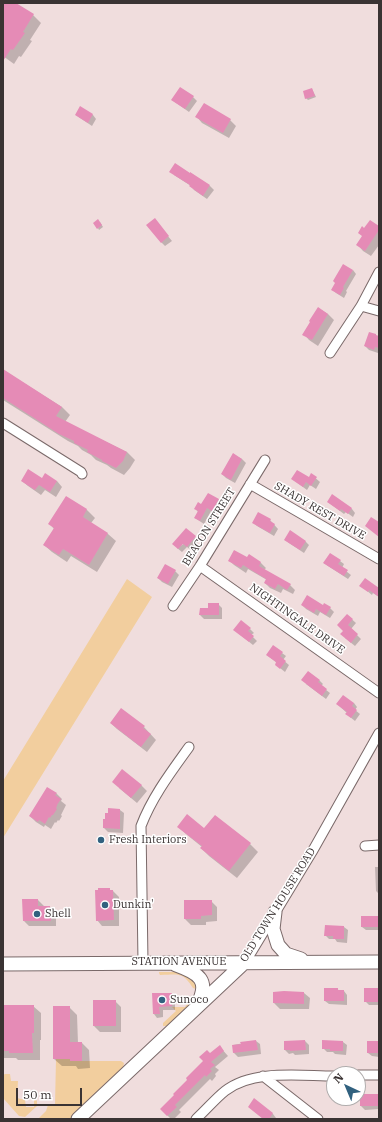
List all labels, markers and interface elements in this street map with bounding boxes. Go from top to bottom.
street label: SHADY REST DRIVE [272,479,368,543]
street label: BEACON STREET [180,485,238,569]
street label: NIGHTINGALE DRIVE [247,581,347,657]
place label: Fresh Interiors [109,833,187,847]
marker: Fresh Interiors [96,835,106,845]
street label: OLD TOWN HOUSE ROAD [237,845,319,965]
place label: Dunkin' [113,898,154,912]
marker: Dunkin' [100,900,110,910]
place label: Shell [45,907,71,921]
marker: Shell [32,909,42,919]
street label: STATION AVENUE [132,955,226,969]
place label: Sunoco [170,993,208,1007]
marker: Sunoco [157,995,167,1005]
north arrow [326,1066,366,1106]
text: N [330,1070,346,1086]
scale bar [18,1080,84,1106]
text: 50 m [23,1087,52,1102]

